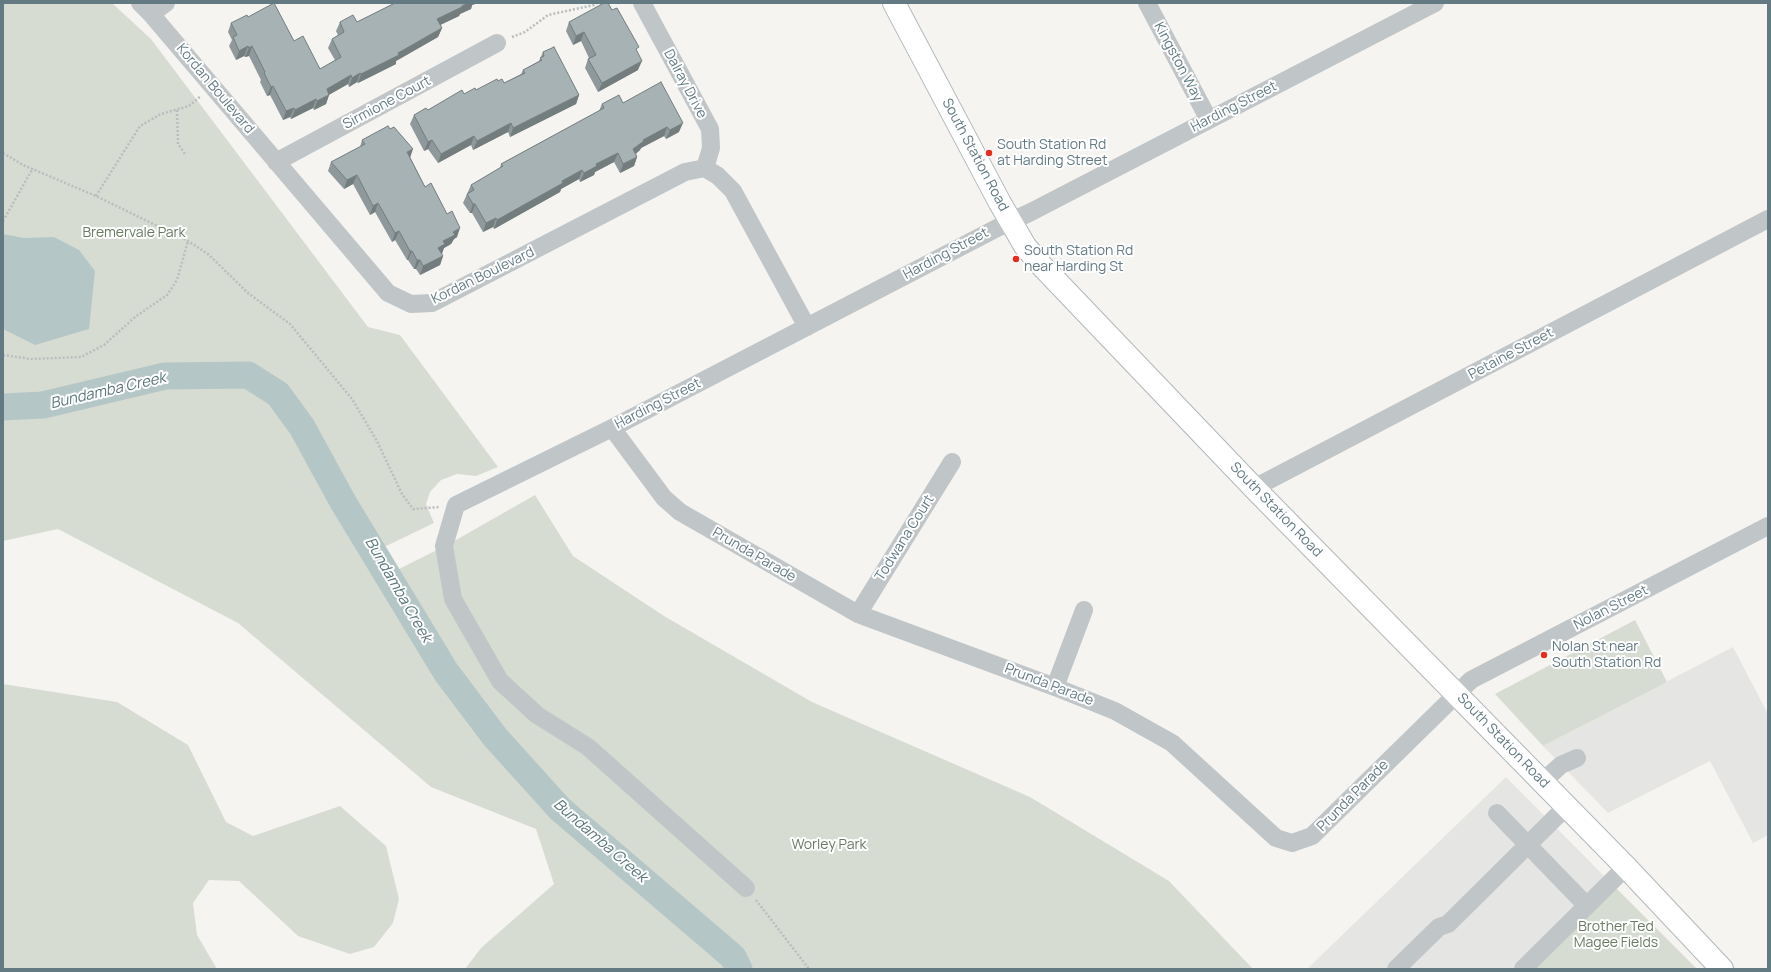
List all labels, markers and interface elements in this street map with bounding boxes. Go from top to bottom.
street label: Kingston Way [1150,19,1206,105]
street label: Kordan Boulevard [173,41,257,137]
street label: Dalray Drive [660,47,710,121]
street label: Sirmione Court [340,73,434,133]
street label: Harding Street [1188,78,1280,136]
street label: South Station Road [938,96,1012,214]
place label: South Station Rd at Harding Street [997,137,1108,170]
marker: South Station Rd at Harding Street [984,148,994,158]
street label: Harding Street [900,224,992,284]
park label: Bremervale Park [82,225,186,241]
place label: South Station Rd near Harding St [1024,243,1133,276]
street label: Kordan Boulevard [429,244,537,308]
marker: South Station Rd near Harding St [1011,254,1021,264]
street label: Petaine Street [1466,325,1556,383]
water label: Bundamba Creek [48,369,168,413]
street label: Harding Street [612,375,704,433]
street label: South Station Road [1226,459,1326,561]
street label: Todwana Court [872,492,938,584]
street label: Prunda Parade [709,524,799,586]
water label: Bundamba Creek [361,534,435,646]
street label: Nolan Street [1571,582,1651,634]
place label: Nolan St near South Station Rd [1552,639,1661,672]
marker: Nolan St near South Station Rd [1539,650,1549,660]
street label: Prunda Parade [1002,660,1096,710]
street label: South Station Road [1453,690,1553,792]
street label: Prunda Parade [1314,757,1392,835]
water label: Bundamba Creek [550,795,650,887]
park label: Worley Park [792,837,866,853]
park label: Brother Ted Magee Fields [1574,919,1658,952]

